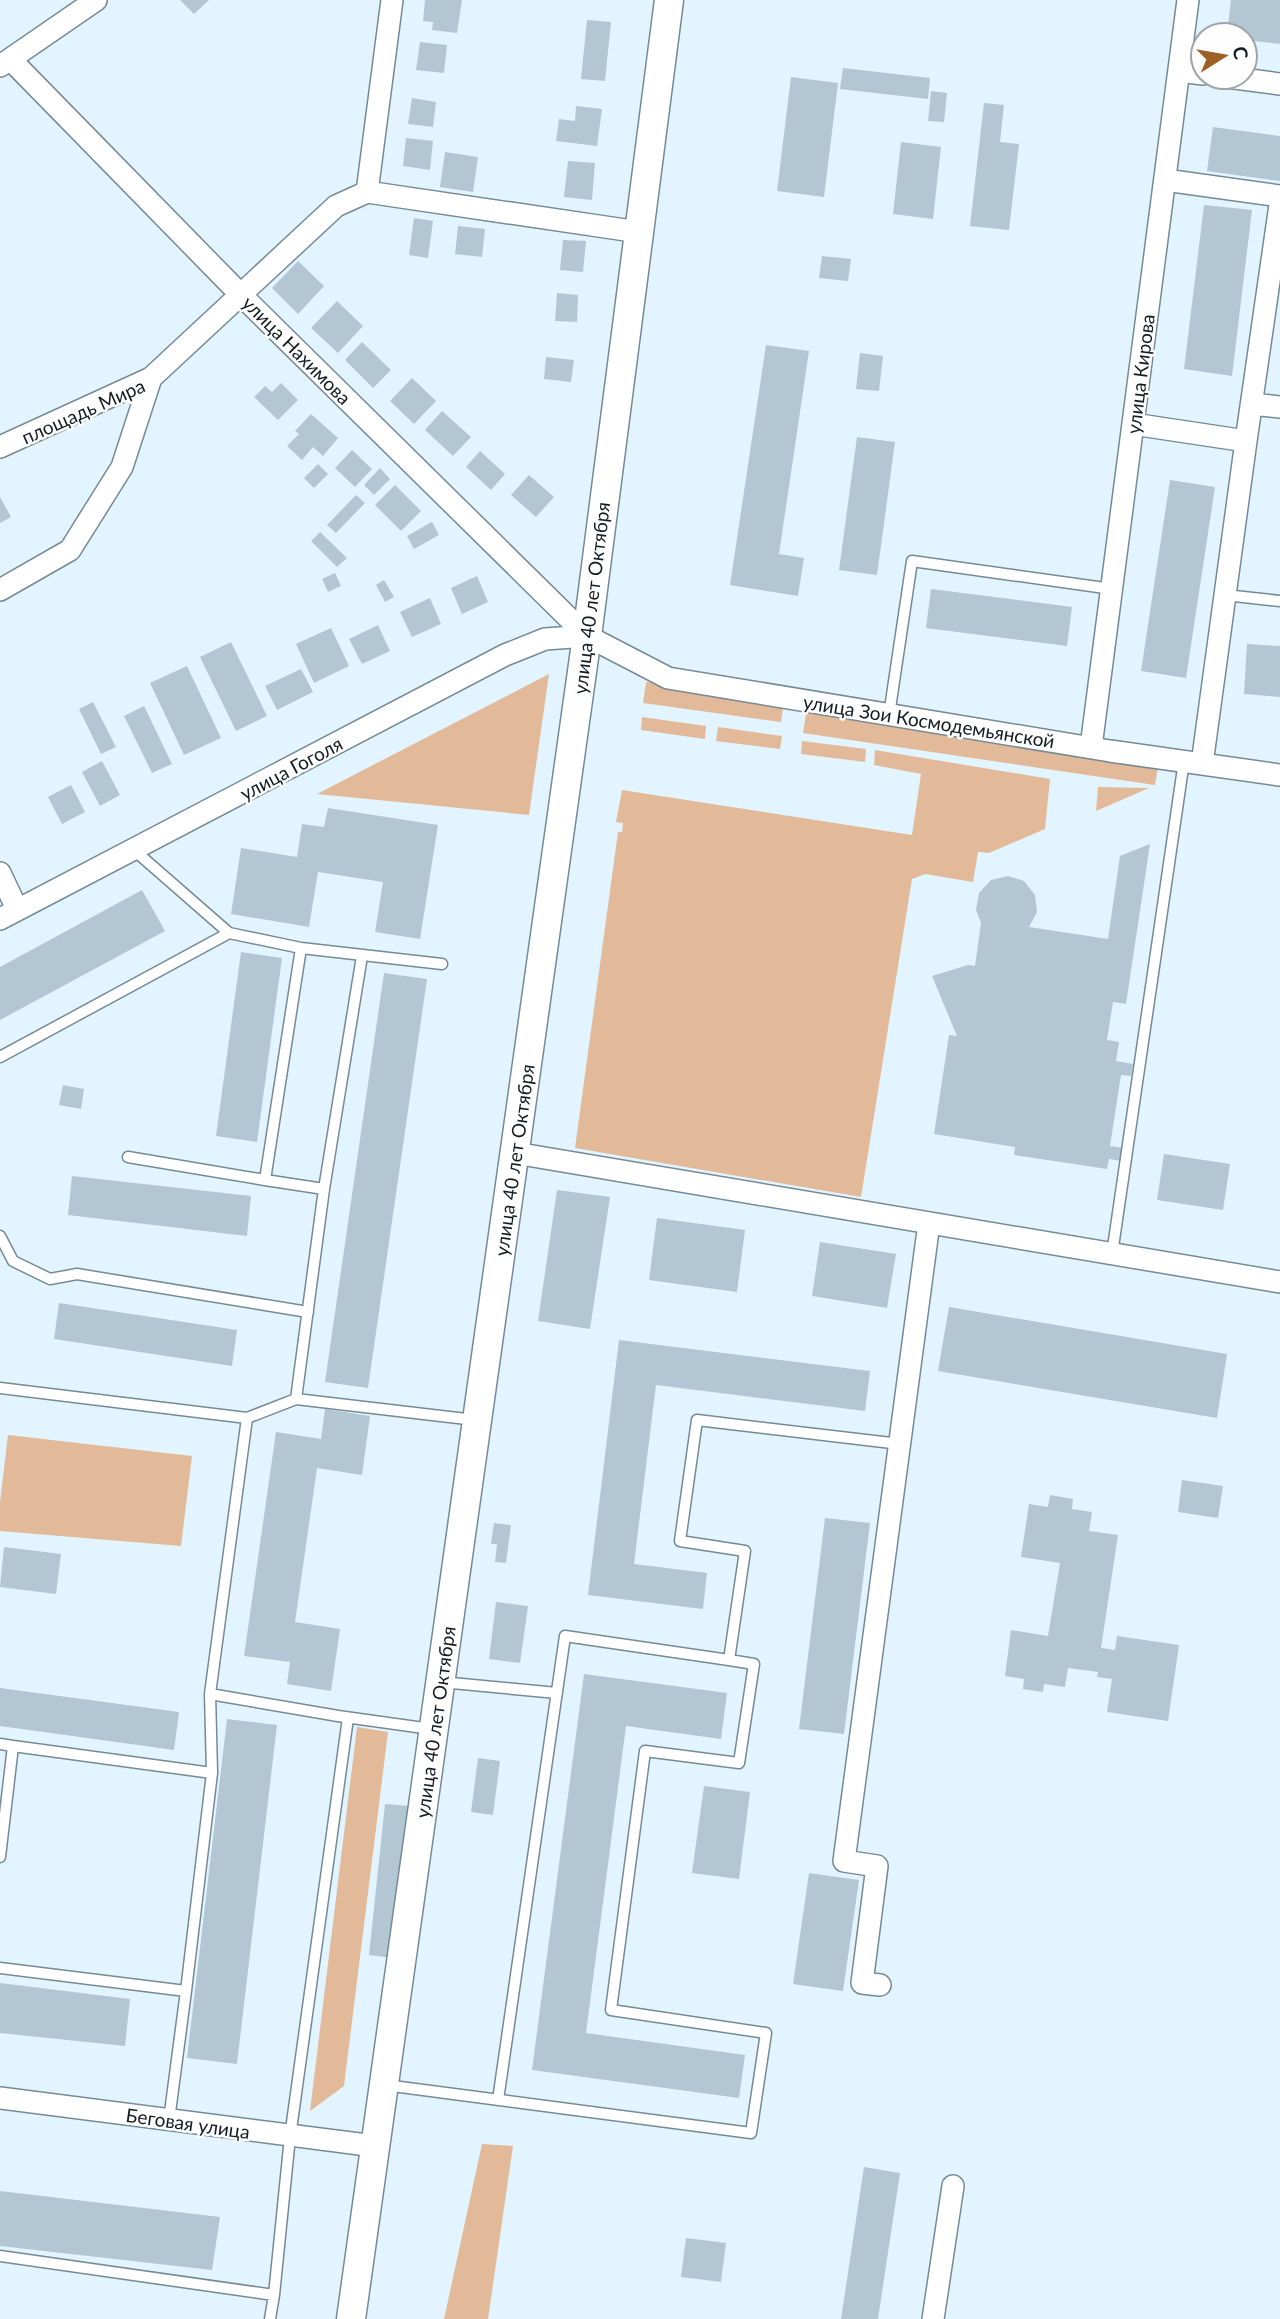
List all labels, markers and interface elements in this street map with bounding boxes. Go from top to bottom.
north arrow [1189,21,1259,91]
text: С [1229,44,1254,61]
street label: улица Нахимова [238,291,356,409]
street label: улица Кирова [1121,313,1159,435]
street label: площадь Мира [18,374,148,448]
street label: улица 40 лет Октября [568,501,614,695]
street label: улица Зои Космодемьянской [802,690,1056,752]
street label: улица Гоголя [236,731,346,805]
street label: улица 40 лет Октября [489,1063,539,1257]
street label: улица 40 лет Октября [410,1625,460,1819]
street label: Беговая улица [125,2103,251,2143]

